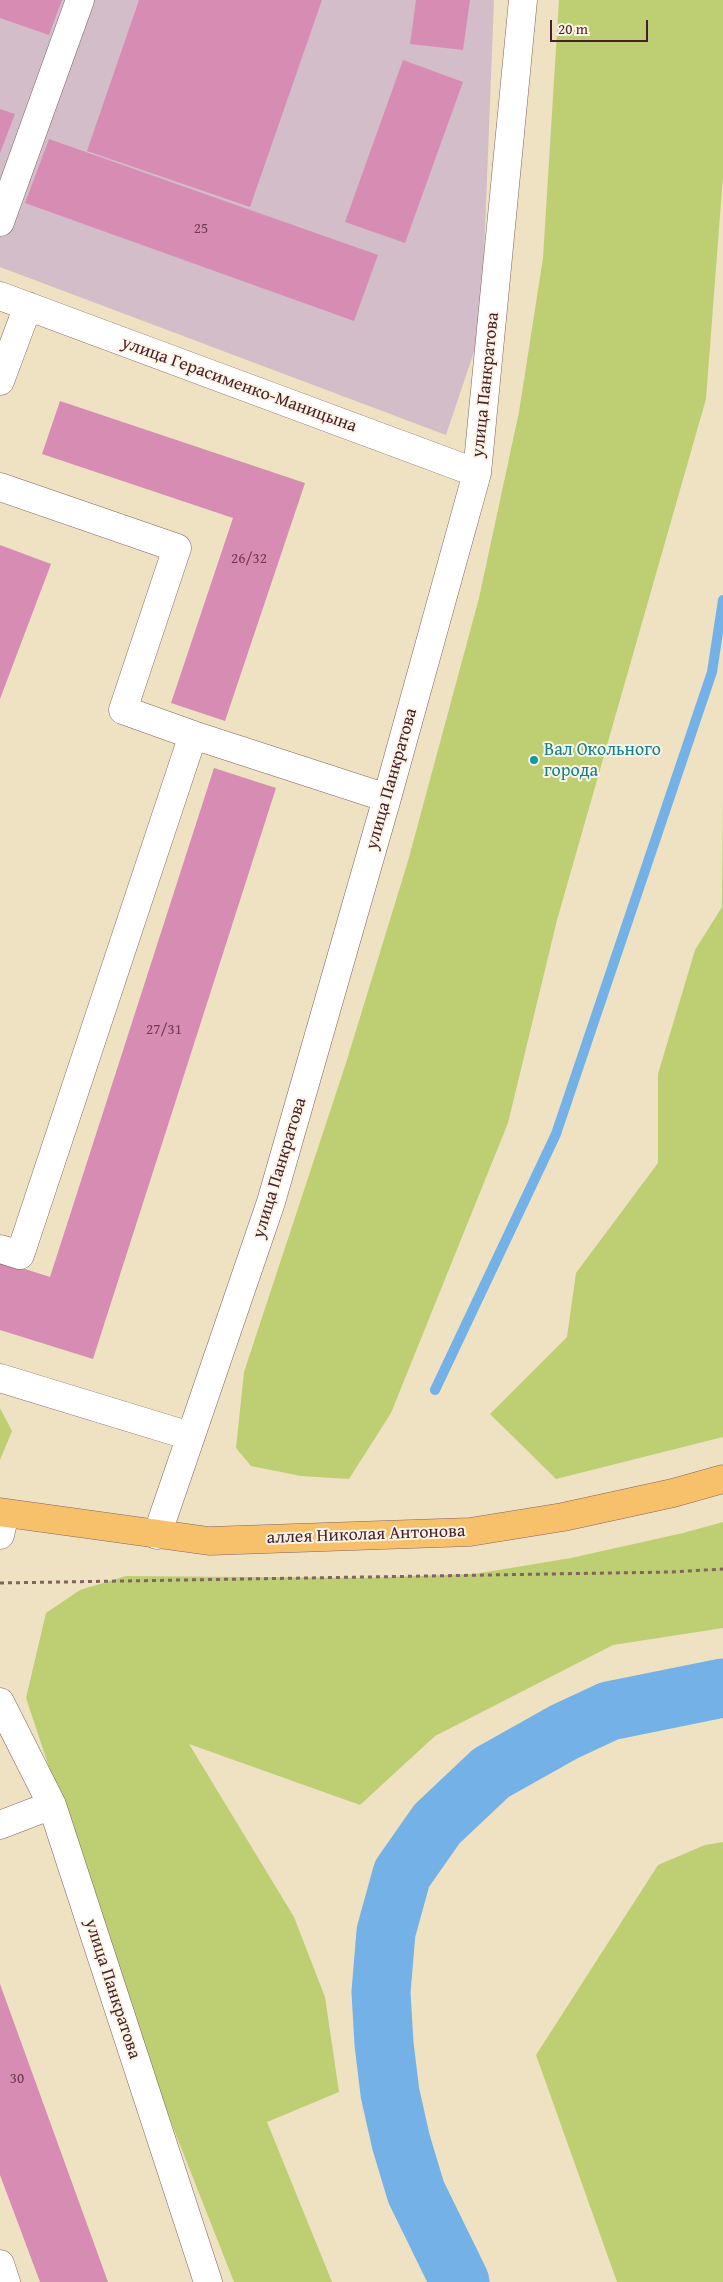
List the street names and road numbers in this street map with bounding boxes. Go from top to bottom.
street label: улица Панкратова [468,311,504,459]
street label: улица Герасименко-Маницына [118,332,360,438]
street label: улица Панкратова [361,706,423,852]
street label: улица Панкратова [248,1095,312,1241]
street label: аллея Николая Антонова [266,1521,466,1549]
street label: улица Панкратова [79,1916,145,2062]

